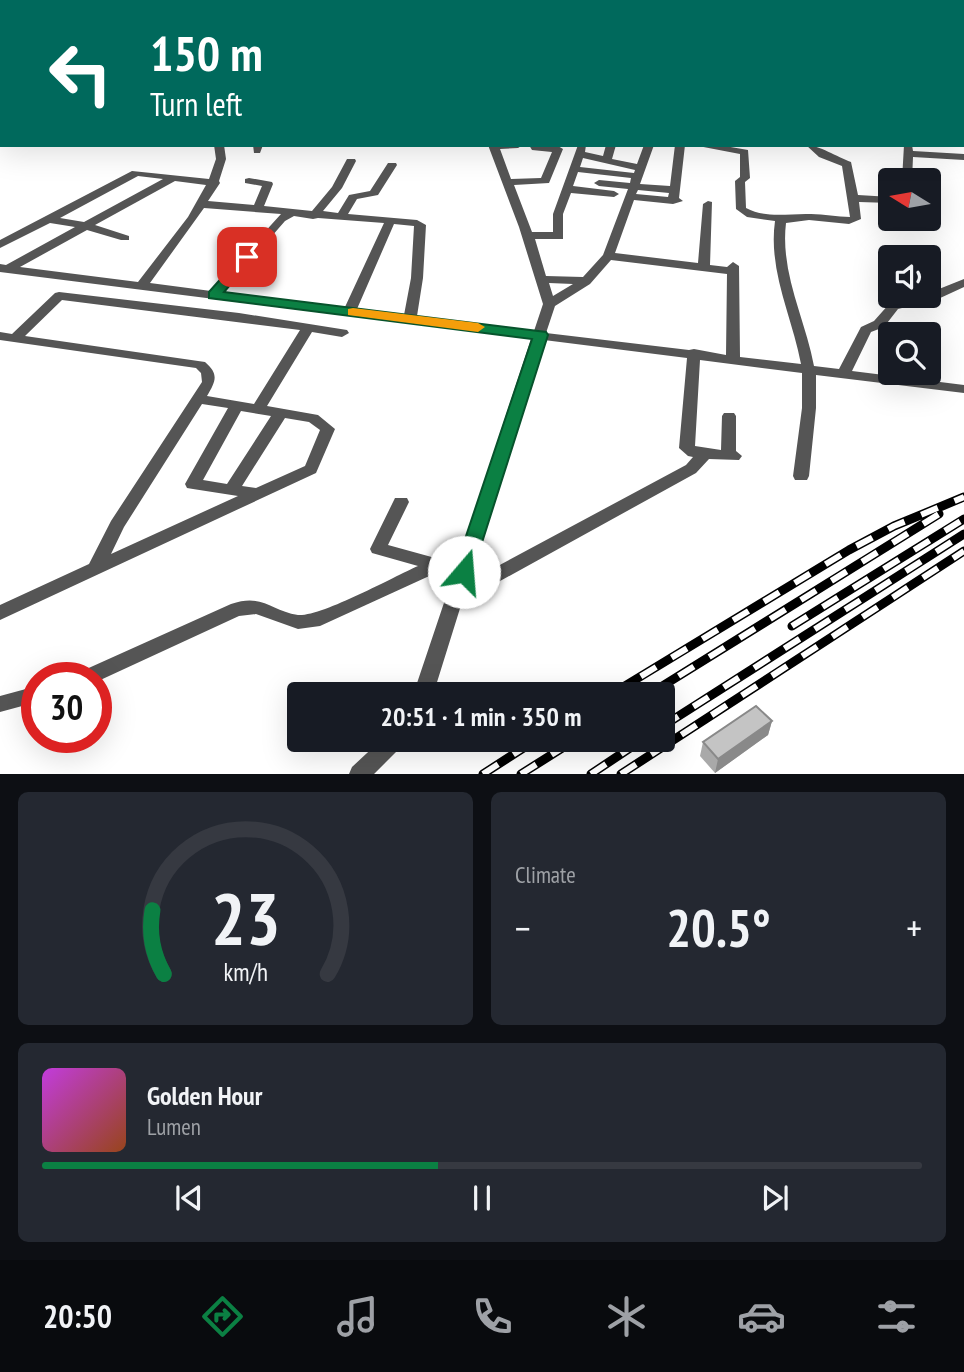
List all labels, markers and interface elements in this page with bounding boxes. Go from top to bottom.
text: 150 m [150,21,263,85]
icon: left [35,28,126,119]
text: Turn left [150,83,242,125]
north arrow [878,168,942,231]
map controls [878,168,941,385]
pin [217,227,277,287]
icon: arrive [228,238,266,276]
button: sound [878,245,941,308]
button: search [878,322,941,385]
position arrow [427,535,501,609]
speed limit sign: 30 [21,662,112,753]
text: 20:51 · 1 min · 350 m [381,700,581,733]
text: Climate [515,860,576,889]
text: 23 [211,871,280,965]
text: 20.5° [666,894,771,961]
text: − [515,903,531,952]
text: + [906,903,922,952]
text: km/h [223,956,268,988]
text: Golden Hour [147,1079,262,1112]
text: Lumen [147,1112,201,1141]
icon: previous [170,1179,208,1217]
icon: pause [463,1179,501,1217]
icon: next [756,1179,794,1217]
icon: directions [198,1292,247,1341]
icon: music [333,1292,382,1341]
icon: phone [468,1292,517,1341]
icon: climate [602,1292,651,1341]
icon: car [737,1292,786,1341]
icon: filters [872,1292,921,1341]
text: 20:50 [43,1295,112,1337]

